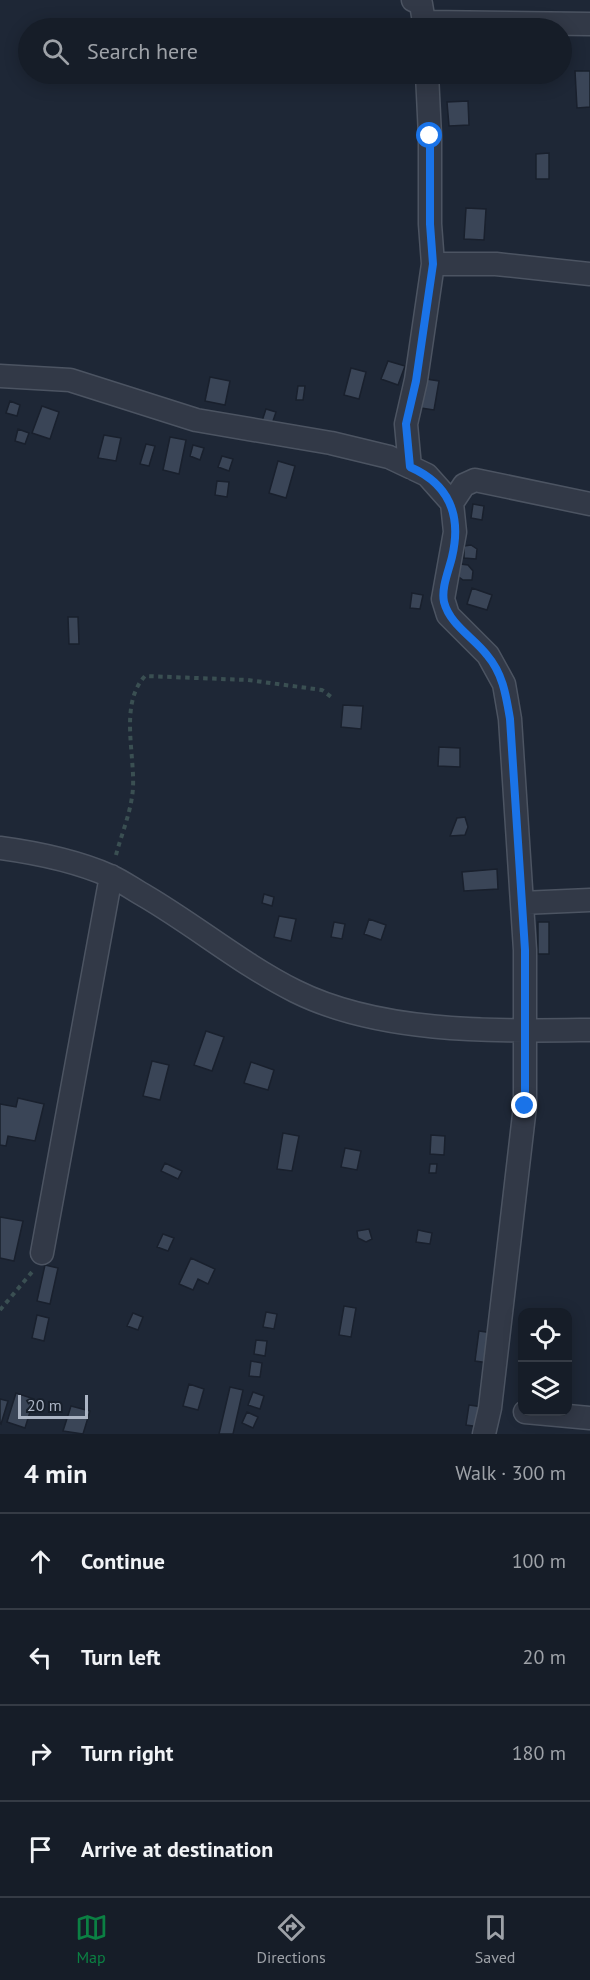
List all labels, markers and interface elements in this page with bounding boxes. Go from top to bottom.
search box [18,18,572,84]
icon: search [39,35,72,68]
text: Search here [87,37,198,65]
route start [416,122,442,148]
route end [511,1092,537,1118]
map controls [518,1308,572,1416]
button: locate [518,1308,572,1362]
button: layers [518,1362,572,1416]
scale bar [18,1392,88,1420]
text: 20 m [27,1395,62,1415]
text: 4 min [24,1457,87,1490]
text: Walk · 300 m [455,1460,566,1486]
icon: ahead [24,1545,57,1578]
text: Continue [81,1547,165,1575]
text: 100 m [512,1548,566,1574]
icon: left [24,1641,57,1674]
text: Turn left [81,1643,161,1671]
text: 20 m [523,1644,566,1670]
icon: right [24,1737,57,1770]
text: Turn right [81,1739,173,1767]
text: 180 m [512,1740,566,1766]
icon: arrive [24,1833,57,1866]
text: Arrive at destination [81,1835,273,1863]
tab: Map [75,1911,108,1967]
tab: Directions [257,1911,326,1967]
tab: Saved [475,1911,515,1967]

